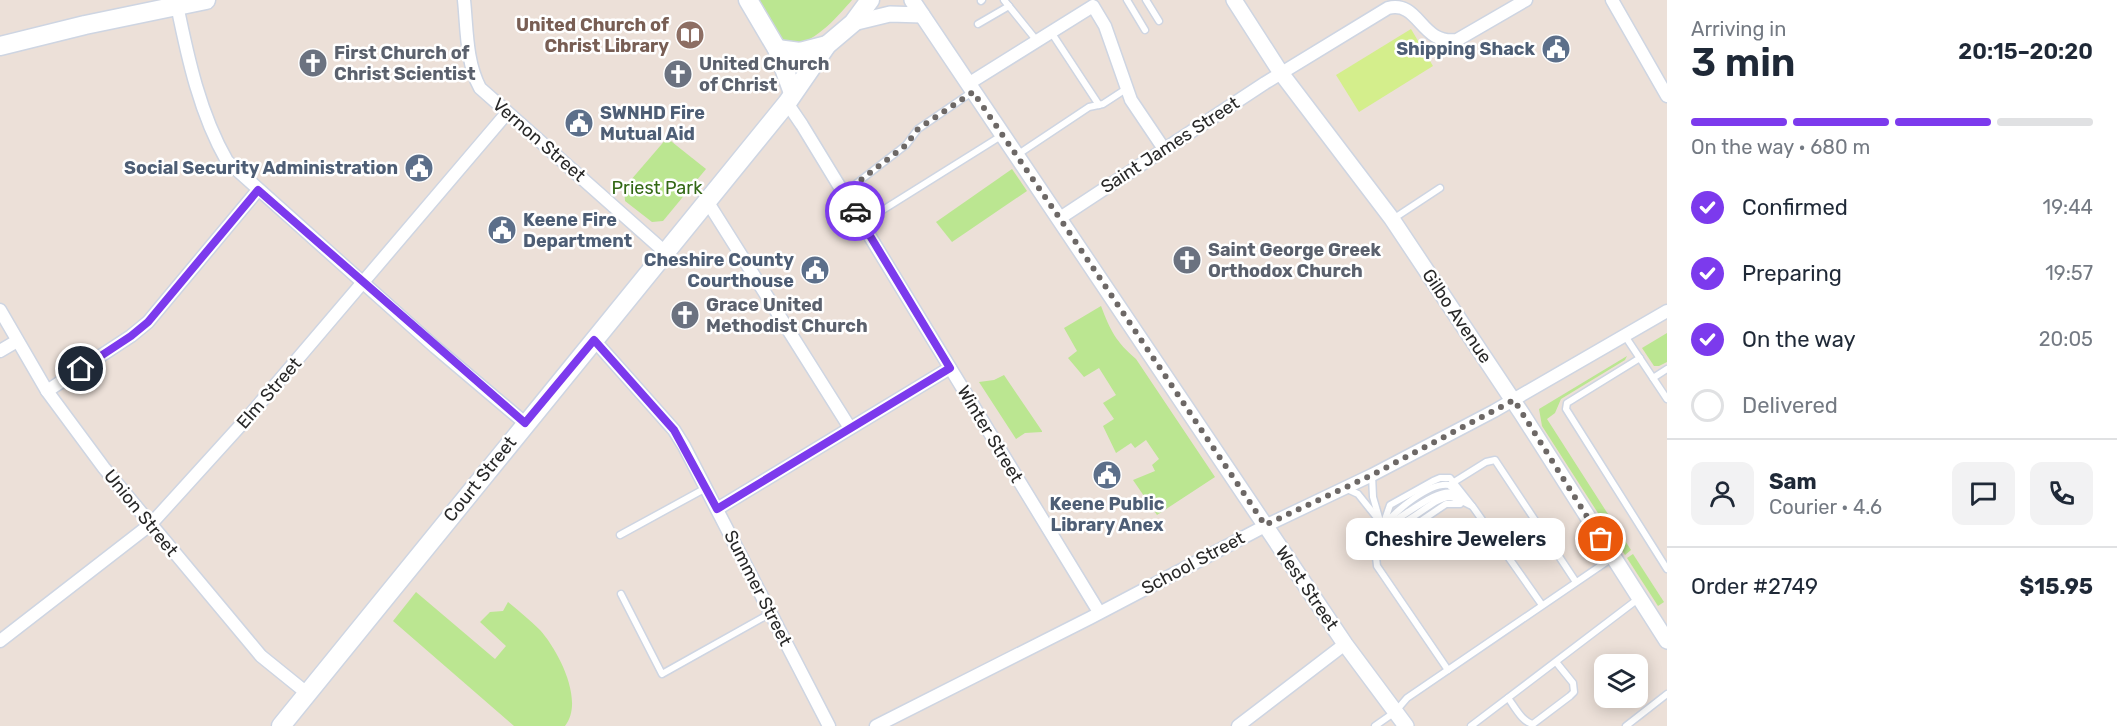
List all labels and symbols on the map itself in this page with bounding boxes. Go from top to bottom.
place label: United Church of Christ Library [516,14,669,57]
library icon: United Church of Christ Library [674,19,706,51]
public building icon: Shipping Shack [1540,33,1572,65]
place label: Shipping Shack [1396,38,1535,60]
place label: First Church of Christ Scientist [334,42,476,85]
church icon: First Church of Christ Scientist [297,47,329,79]
place label: United Church of Christ [699,53,829,96]
church icon: United Church of Christ [662,58,694,90]
street label: Saint James Street [1097,92,1243,198]
street label: Vernon Street [488,94,590,186]
place label: SWNHD Fire Mutual Aid [600,102,705,145]
public building icon: SWNHD Fire Mutual Aid [563,107,595,139]
public building icon: Social Security Administration [403,152,435,184]
place label: Social Security Administration [124,157,398,179]
park label: Priest Park [612,177,703,199]
courier [825,181,885,241]
place label: Keene Fire Department [523,209,632,252]
public building icon: Keene Fire Department [486,214,518,246]
place label: Saint George Greek Orthodox Church [1208,239,1382,282]
church icon: Saint George Greek Orthodox Church [1171,244,1203,276]
place label: Cheshire County Courthouse [644,249,794,292]
public building icon: Cheshire County Courthouse [799,254,831,286]
street label: Gilbo Avenue [1417,265,1497,367]
place label: Grace United Methodist Church [706,294,868,337]
church icon: Grace United Methodist Church [669,299,701,331]
pin [55,343,106,394]
street label: Elm Street [232,353,306,433]
street label: Winter Street [952,381,1028,487]
street label: Court Street [439,432,521,526]
public building icon: Keene Public Library Anex [1091,459,1123,491]
street label: Union Street [99,465,183,561]
place label: Keene Public Library Anex [1050,493,1165,536]
pin [1575,513,1626,564]
callout: Cheshire Jewelers [1346,518,1565,560]
street label: Summer Street [719,526,797,650]
street label: School Street [1138,527,1248,599]
street label: West Street [1271,542,1343,634]

